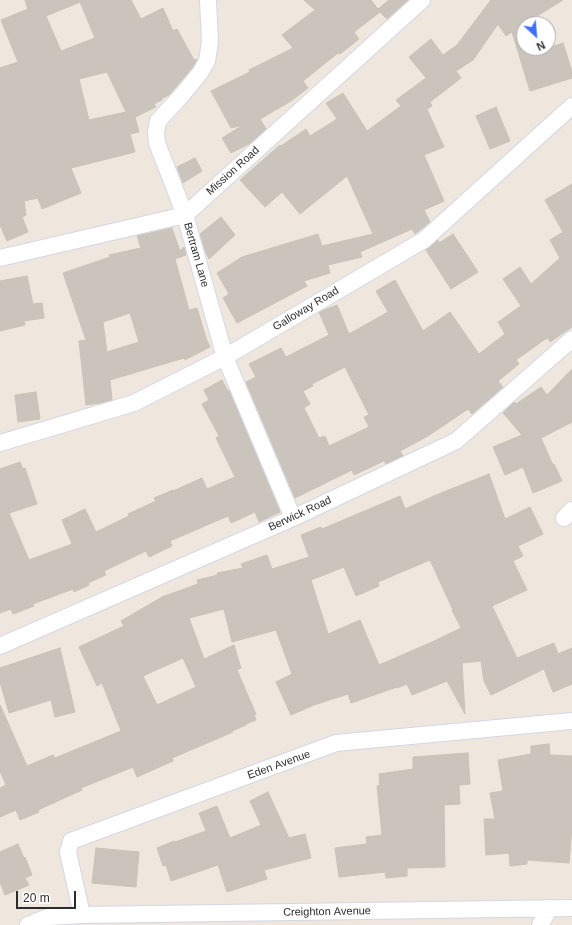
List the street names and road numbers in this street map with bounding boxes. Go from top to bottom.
street label: Mission Road [204,144,262,198]
street label: Bertram Lane [180,221,212,289]
street label: Galloway Road [271,284,341,334]
street label: Berwick Road [266,494,334,534]
street label: Eden Avenue [246,748,312,782]
street label: Creighton Avenue [283,905,371,919]

